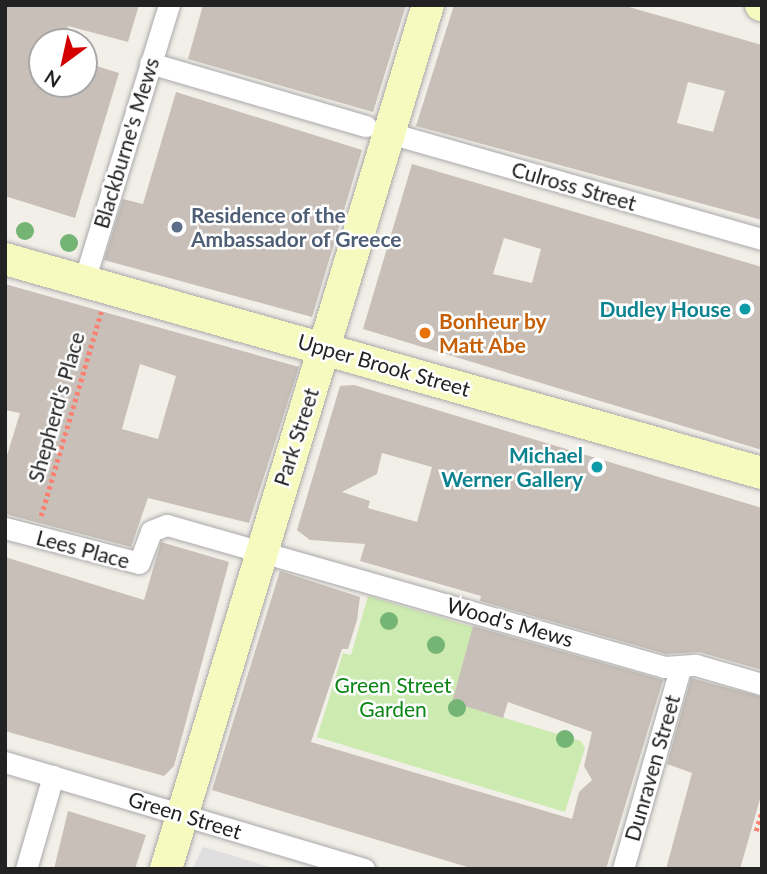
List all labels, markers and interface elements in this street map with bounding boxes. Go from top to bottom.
north arrow [28,28,98,98]
street label: Blackburne's Mews [88,55,164,231]
text: N [40,66,65,93]
street label: Culross Street [509,156,639,216]
place label: Residence of the Ambassador of Greece [191,202,402,252]
marker: Residence of the Ambassador of Greece [169,219,185,235]
place label: Dudley House [599,296,731,322]
marker: Dudley House [737,301,753,317]
place label: Bonheur by Matt Abe [439,308,547,358]
marker: Bonheur by Matt Abe [417,325,433,341]
street label: Upper Brook Street [295,328,473,402]
street label: Shepherd's Place [23,329,89,485]
street label: Park Street [268,385,324,489]
place label: Michael Werner Gallery [441,442,583,492]
marker: Michael Werner Gallery [589,459,605,475]
street label: Lees Place [34,524,132,574]
street label: Wood's Mews [444,592,576,652]
park label: Green Street Garden [335,672,451,722]
street label: Dunraven Street [619,692,685,844]
street label: Green Street [125,786,245,844]

